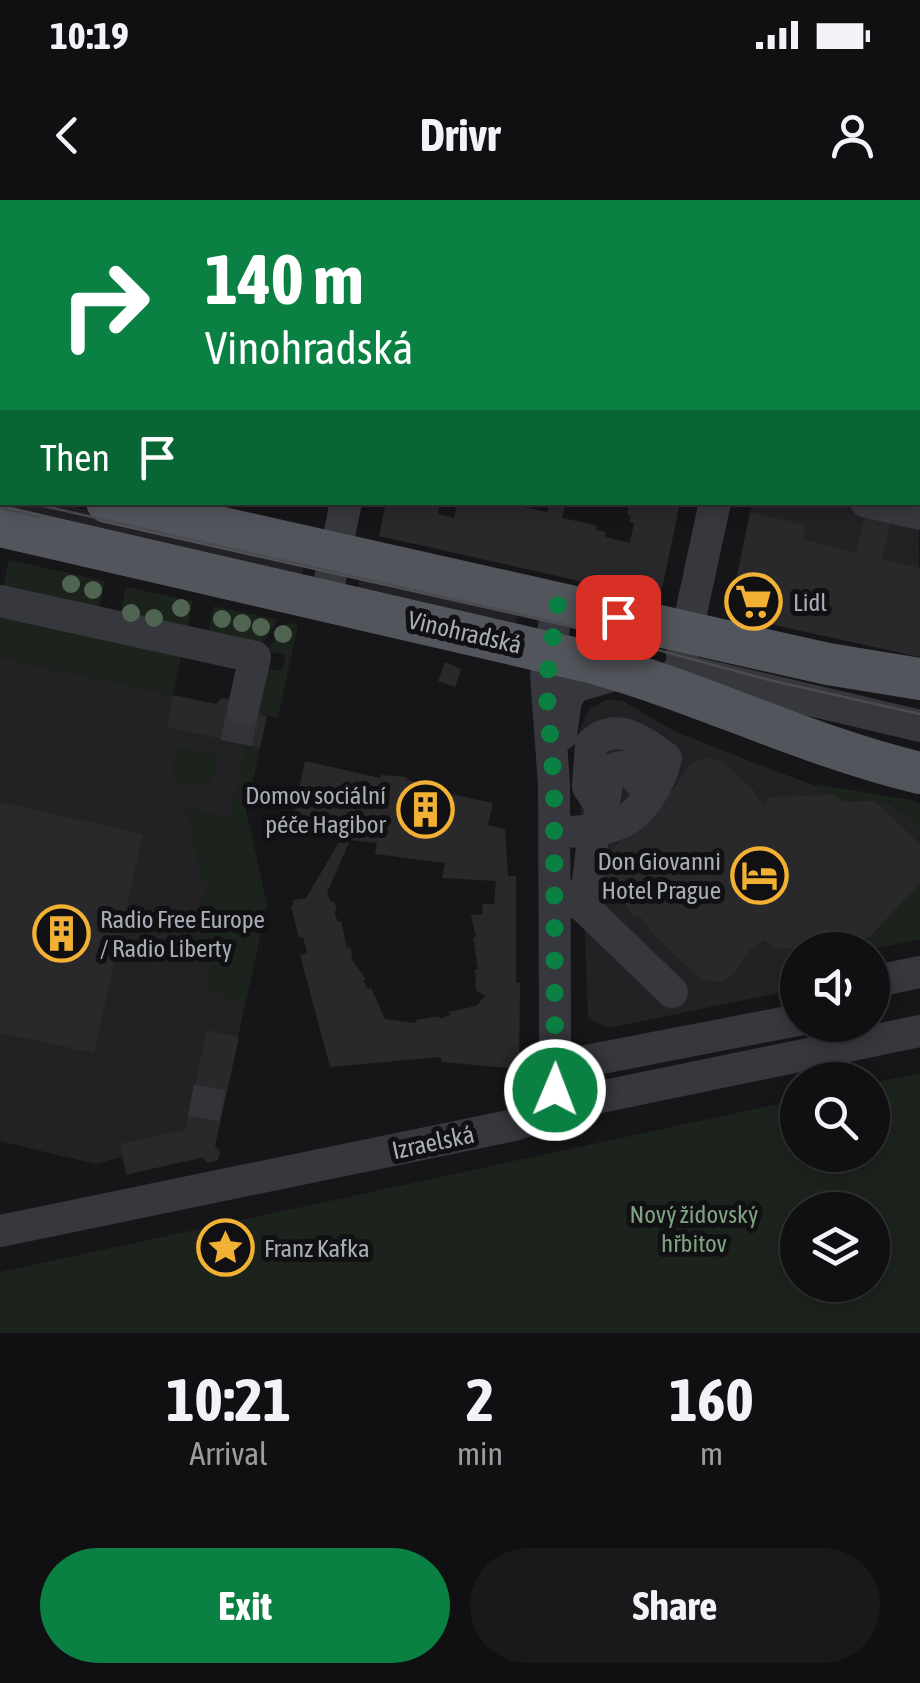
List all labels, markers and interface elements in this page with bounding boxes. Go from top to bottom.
text: 10:19 [50,14,129,57]
icon: back [40,108,95,163]
icon: person [825,108,880,163]
text: Drivr [420,109,500,161]
text: 140 m [205,239,364,319]
icon: right [40,240,170,370]
text: Vinohradská [205,322,413,374]
icon: arrive [130,430,185,485]
text: Then [40,436,110,479]
supermarket icon: Lidl [724,572,784,632]
pin [576,575,661,660]
place label: Lidl [793,588,827,616]
icon: arrive [591,590,646,645]
street label: Vinohradská [405,605,525,659]
building icon: Domov sociální péče Hagibor [395,779,455,839]
place label: Domov sociální péče Hagibor [245,781,387,838]
hotel icon: Don Giovanni Hotel Prague [730,845,790,905]
place label: Don Giovanni Hotel Prague [598,847,721,904]
building icon: Radio Free Europe / Radio Liberty [31,903,91,963]
place label: Radio Free Europe / Radio Liberty [100,905,265,962]
map controls [780,932,890,1302]
button: sound [780,932,890,1042]
position arrow [503,1038,607,1142]
button: search [780,1062,890,1172]
street label: Izraelská [389,1120,477,1164]
button: layers [780,1192,890,1302]
park label: Nový židovský hřbitov [630,1200,758,1257]
place icon: Franz Kafka [195,1218,255,1278]
place label: Franz Kafka [264,1234,370,1262]
text: 10:21 [166,1365,291,1434]
text: 2 [466,1365,494,1434]
text: 160 [669,1365,754,1434]
text: Arrival [189,1435,268,1472]
text: min [457,1435,503,1472]
text: m [700,1435,723,1472]
button: Exit [40,1548,450,1663]
button: Share [470,1548,880,1663]

